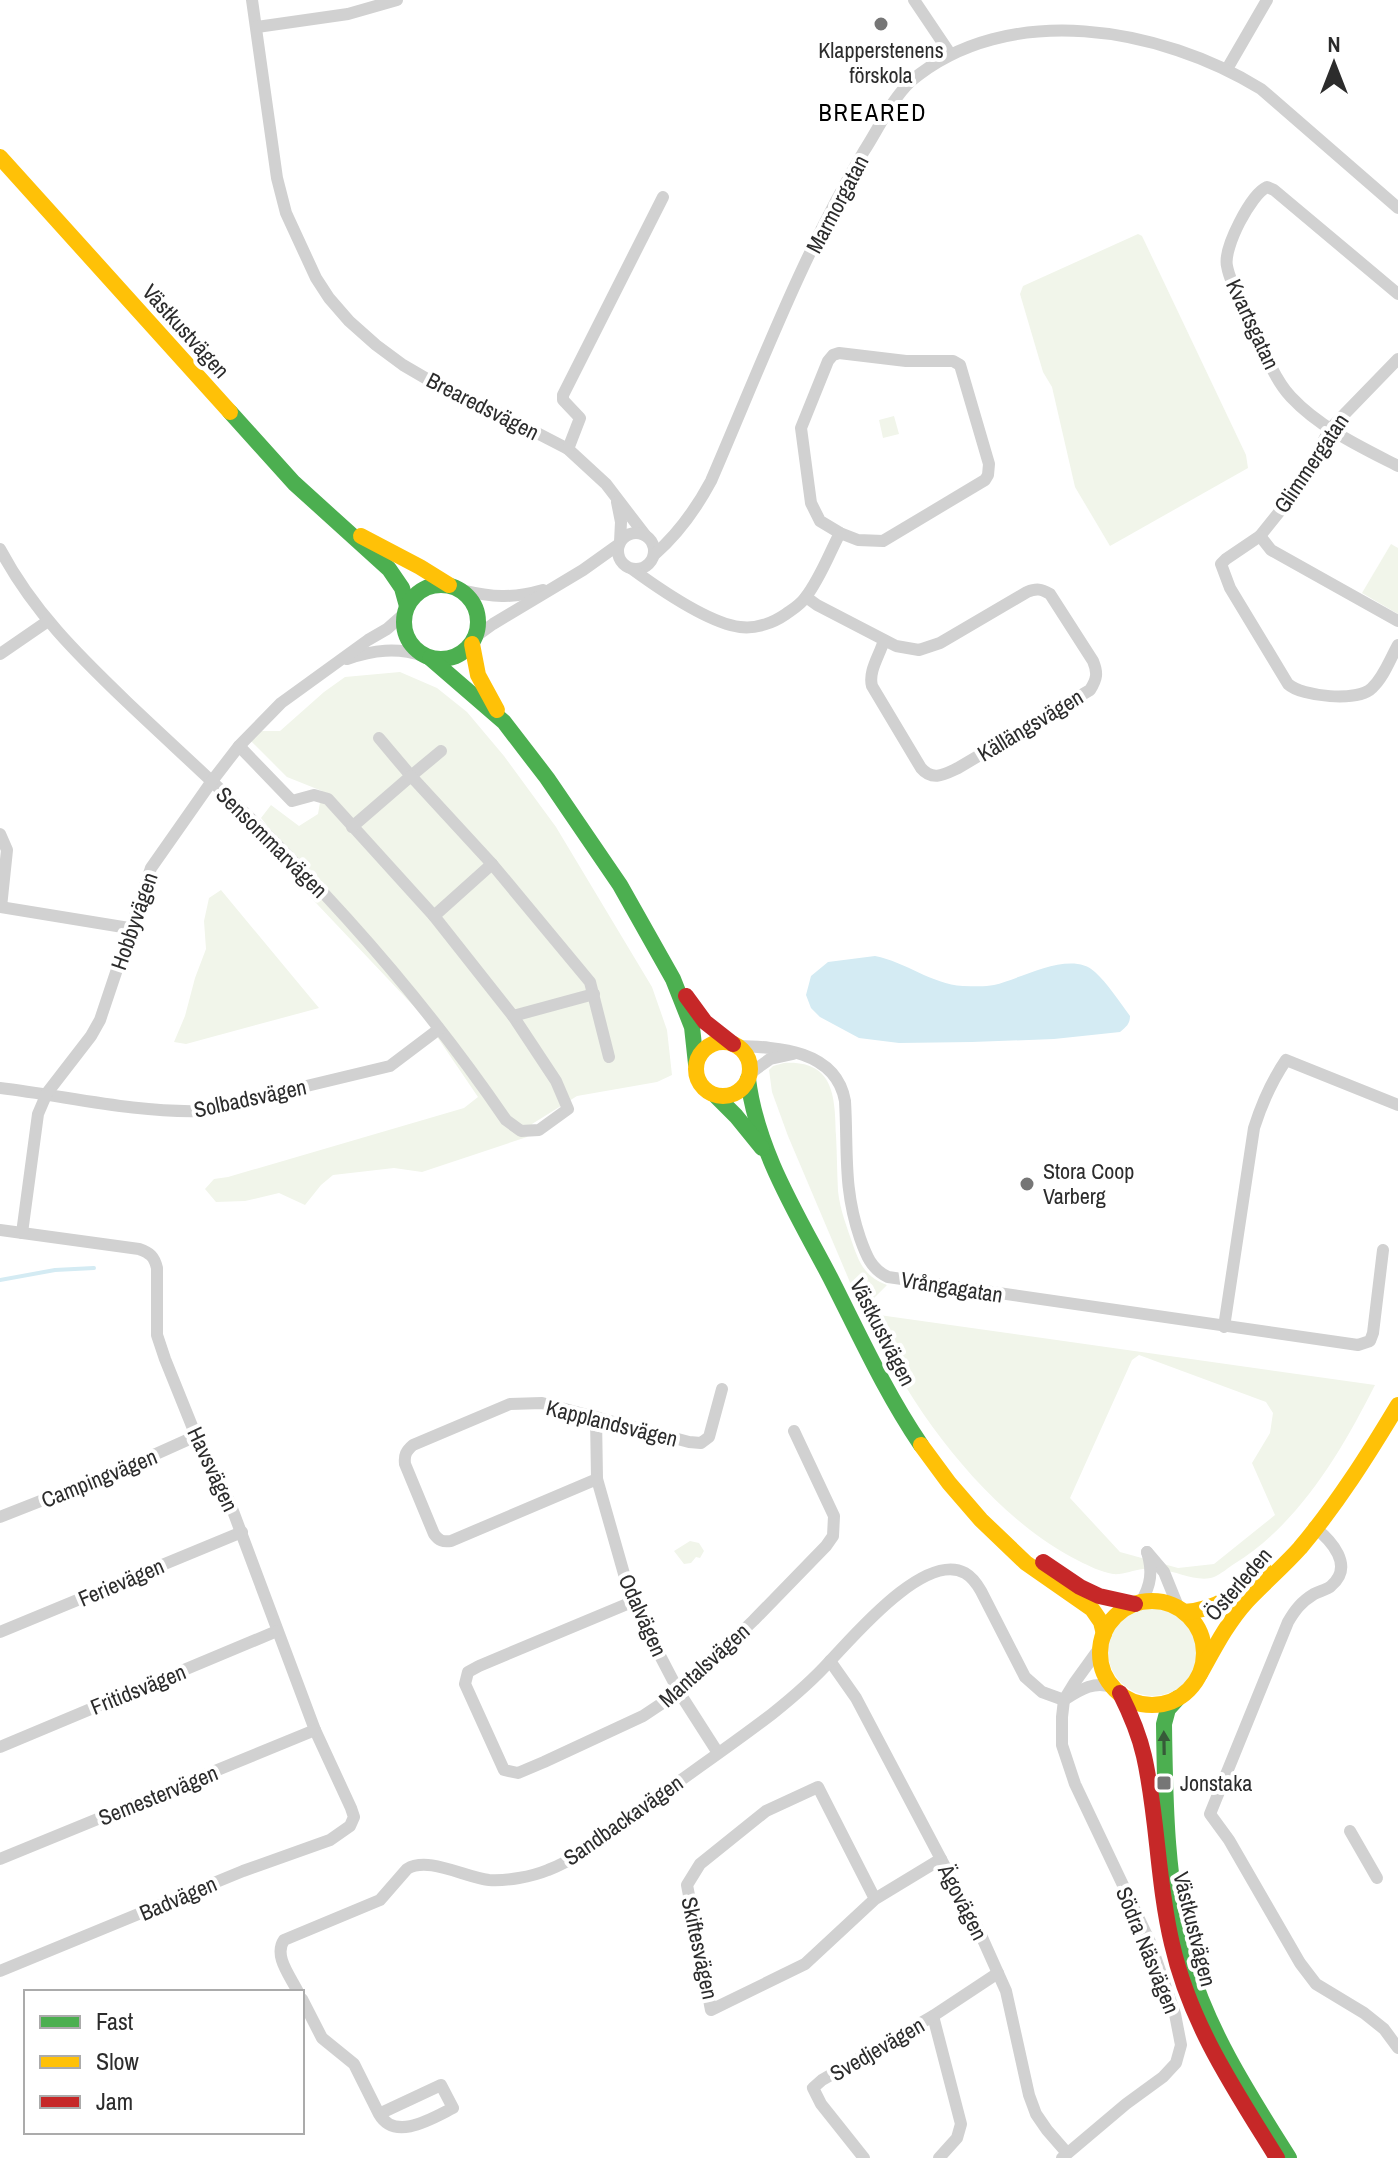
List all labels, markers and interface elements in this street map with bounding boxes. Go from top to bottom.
marker: Klapperstenens förskola [872,15,890,33]
north arrow [1294,24,1374,104]
text: N [1327,29,1341,59]
place label: Klapperstenens förskola [818,35,944,90]
district label: BREARED [818,96,928,128]
street label: Marmorgatan [799,150,875,258]
street label: Kvartsgatan [1219,274,1287,374]
street label: Västkustvägen [136,277,236,385]
street label: Brearedsvägen [422,365,544,447]
street label: Glimmergatan [1267,407,1355,519]
street label: Källängsvägen [972,682,1088,768]
street label: Sensommarvägen [210,780,334,904]
street label: Hobbyvägen [103,868,165,974]
street label: Solbadsvägen [191,1071,309,1125]
place label: Stora Coop Varberg [1043,1156,1134,1211]
marker: Stora Coop Varberg [1018,1175,1036,1193]
street label: Vrångagatan [899,1264,1005,1310]
street label: Västkustvägen [843,1273,923,1391]
street label: Kapplandsvägen [543,1392,681,1454]
street label: Havsvägen [180,1422,246,1516]
street label: Campingvägen [37,1441,161,1515]
street label: Österleden [1198,1541,1278,1627]
street label: Ferievägen [74,1551,168,1613]
street label: Odalvägen [612,1569,674,1661]
street label: Mantalsvägen [652,1616,756,1714]
street label: Fritidsvägen [86,1656,190,1722]
one-way arrow [1158,1730,1170,1755]
street label: Semestervägen [94,1757,222,1833]
street label: Sandbackavägen [557,1768,689,1872]
place label: Jonstaka [1180,1768,1252,1798]
marker: Jonstaka [1155,1774,1173,1792]
street label: Ägovägen [931,1858,995,1945]
street label: Badvägen [135,1868,221,1928]
street label: Västkustvägen [1166,1869,1224,1989]
street label: Södra Näsvägen [1109,1882,1187,2018]
street label: Skiftesvägen [674,1894,726,2002]
legend [24,1990,304,2134]
text: Fast [96,2005,134,2037]
street label: Svedjevägen [824,2010,930,2088]
text: Slow [96,2045,139,2077]
text: Jam [96,2085,133,2117]

